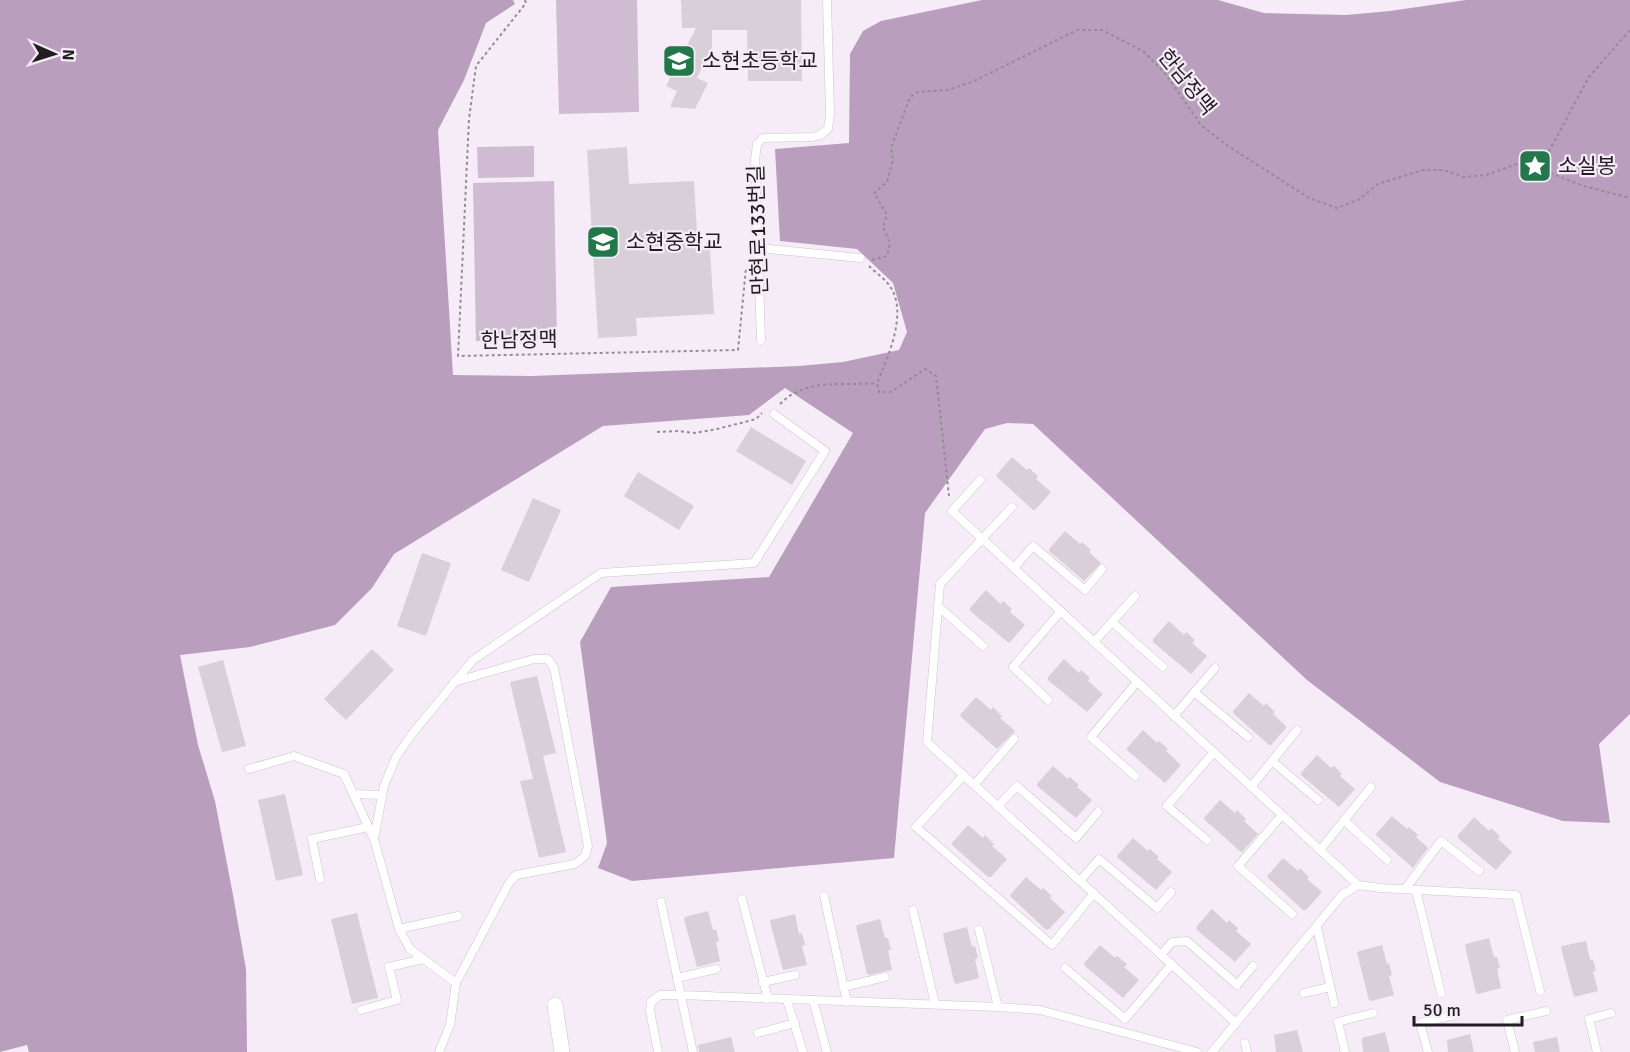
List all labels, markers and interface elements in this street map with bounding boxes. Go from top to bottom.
north arrow [24,24,84,84]
school or university icon: 소현초등학교 [661,43,697,79]
street label: 한남정맥 [1153,44,1221,120]
place label: 소현초등학교 [702,48,818,74]
text: N [58,49,78,61]
place icon: 소실봉 [1517,148,1553,184]
place label: 소실봉 [1558,153,1616,179]
street label: 만현로133번길 [743,164,773,296]
school or university icon: 소현중학교 [585,224,621,260]
place label: 소현중학교 [626,229,723,255]
street label: 한남정맥 [480,326,558,354]
scale bar [1414,989,1522,1027]
text: 50 m [1423,999,1461,1021]

